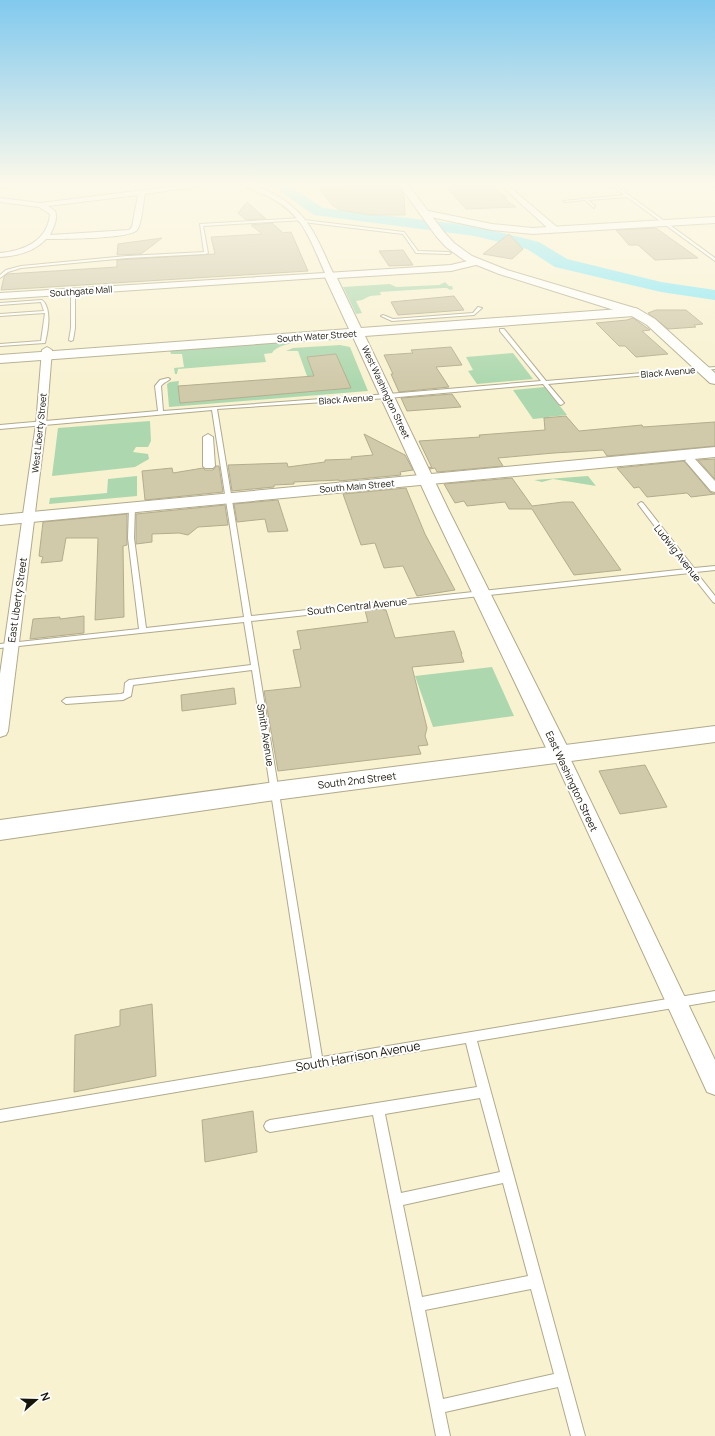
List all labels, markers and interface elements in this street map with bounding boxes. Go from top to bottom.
street label: Southgate Mall [49,282,113,300]
street label: South Water Street [277,327,358,345]
street label: West Washington Street [359,343,413,441]
street label: Black Avenue [640,363,696,381]
street label: Black Avenue [318,391,374,407]
street label: West Liberty Street [28,392,50,474]
street label: South Main Street [319,476,395,496]
street label: Ludwig Avenue [651,521,705,585]
street label: East Liberty Street [4,557,30,643]
street label: South Central Avenue [306,594,408,618]
street label: Smith Avenue [254,703,278,767]
street label: East Washington Street [543,728,601,834]
street label: South 2nd Street [317,768,397,792]
street label: South Harrison Avenue [294,1037,422,1075]
north arrow [16,1380,56,1420]
text: N [37,1390,54,1403]

